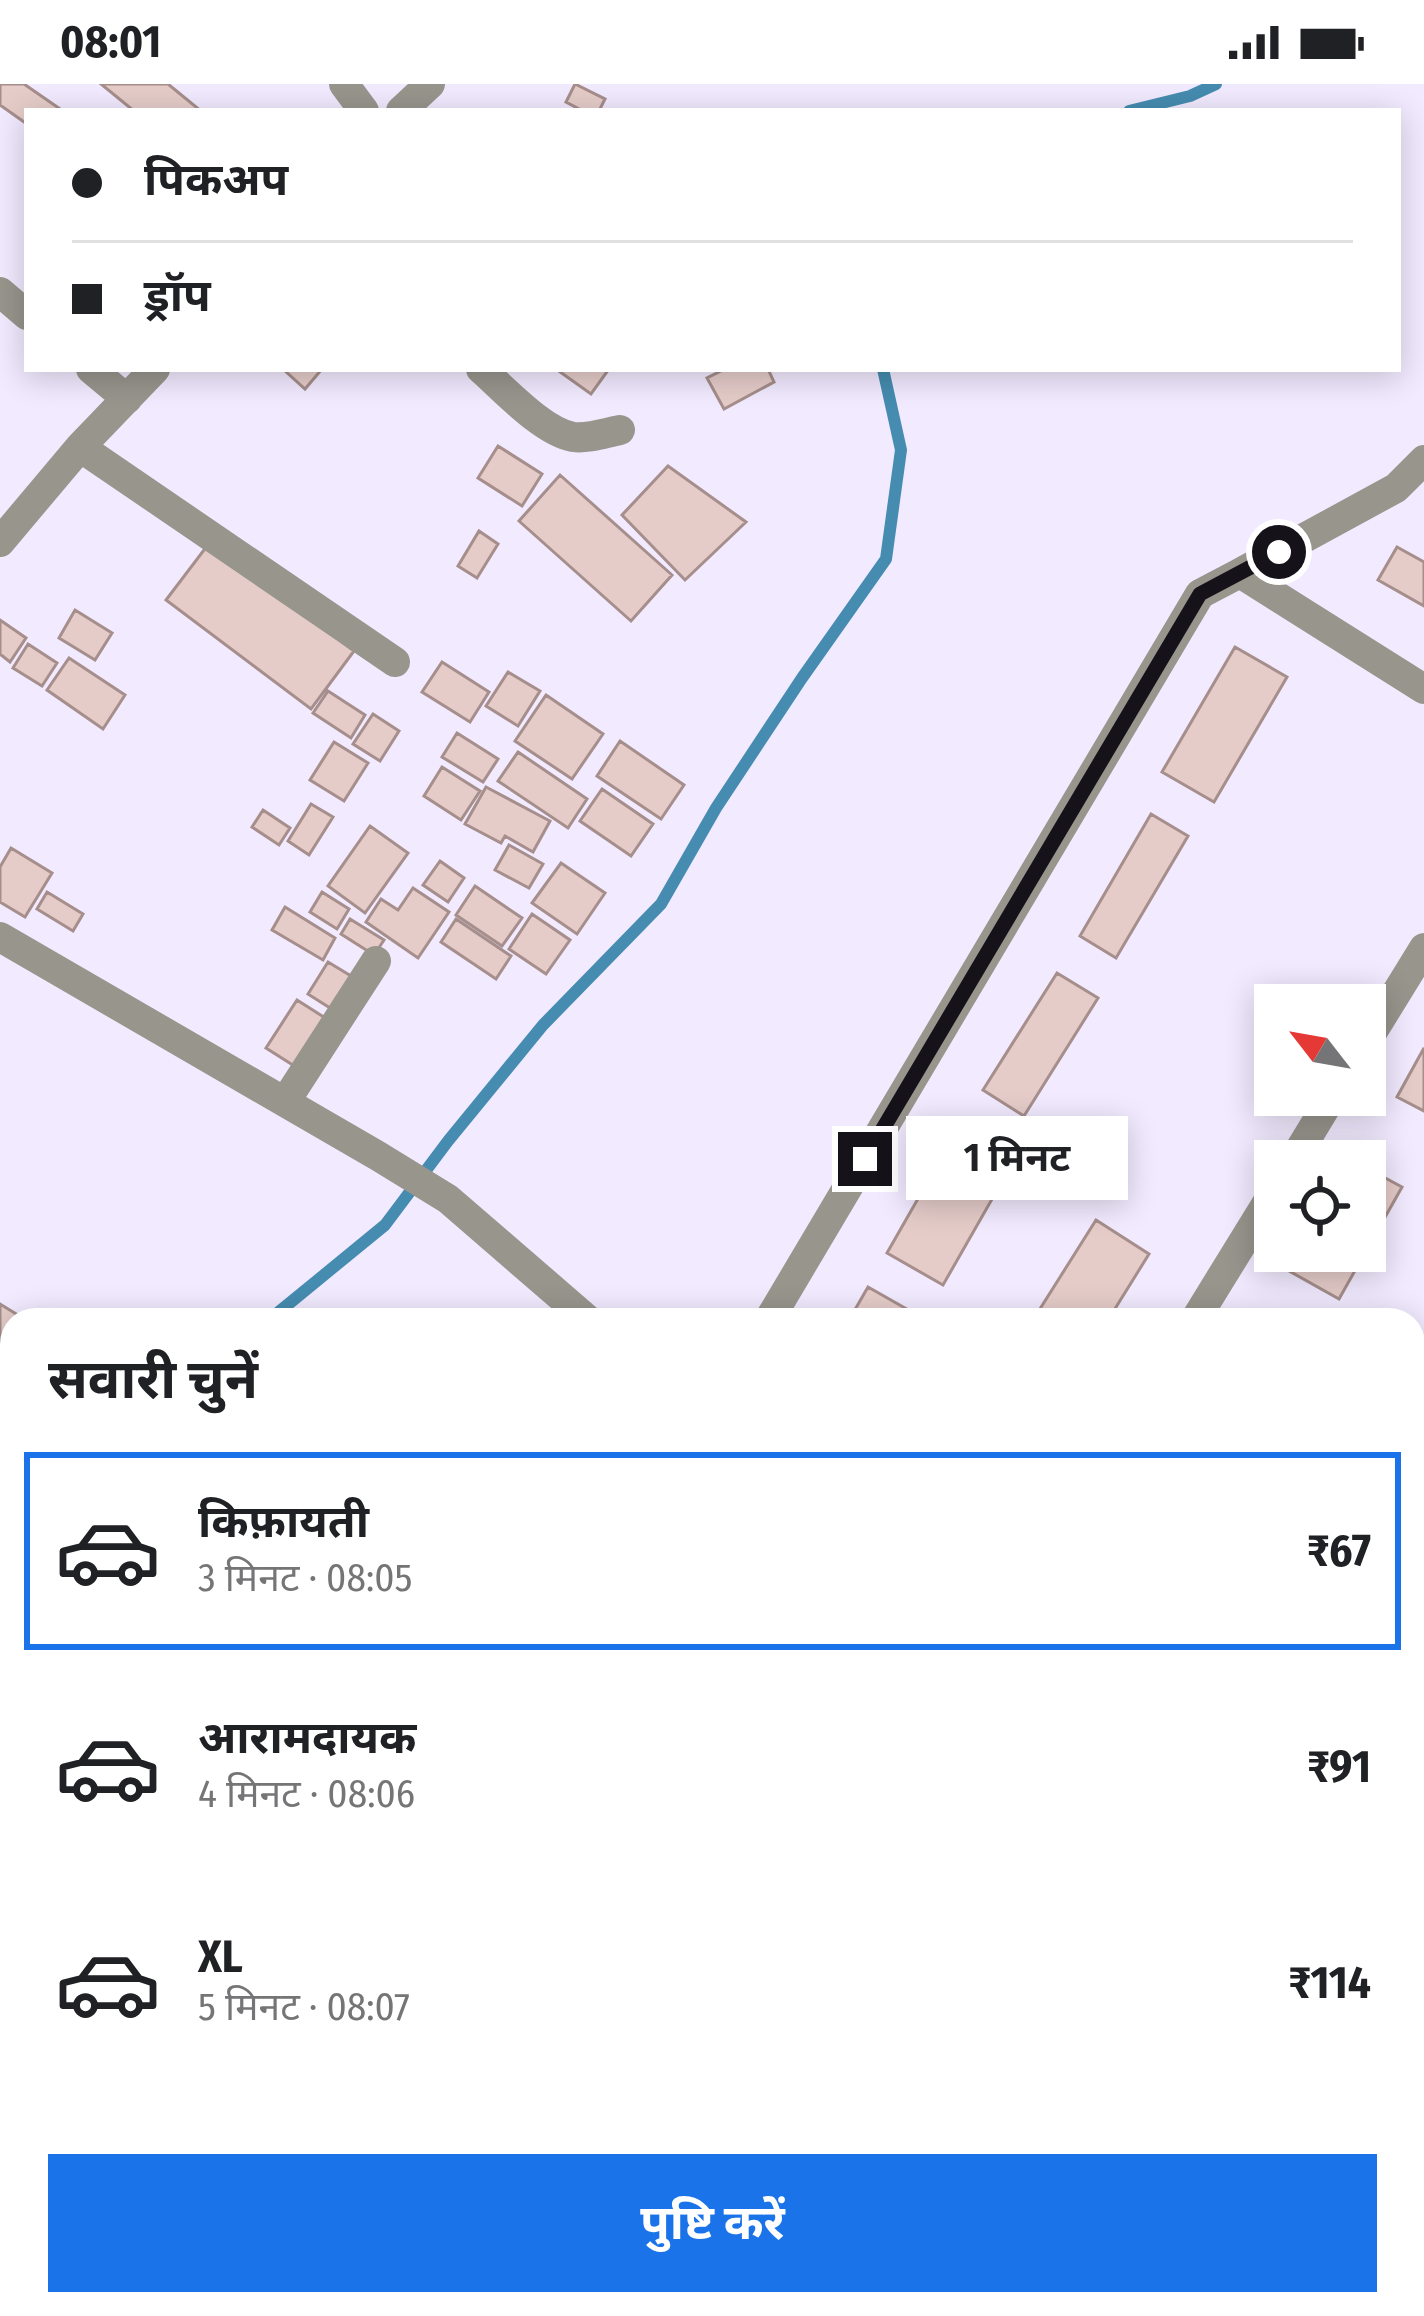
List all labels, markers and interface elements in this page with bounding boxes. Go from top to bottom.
text: 08:01 [60,15,161,69]
text: पिकअप [144,153,288,207]
text: ड्रॉप [144,269,211,323]
route start [1252,525,1306,579]
north arrow [1254,984,1386,1116]
map controls [1254,984,1386,1272]
callout: 1 मिनट [907,1117,1129,1201]
route end [838,1132,892,1186]
text: 1 मिनट [964,1135,1070,1181]
button: locate [1254,1140,1386,1272]
text: सवारी चुनें [48,1348,258,1412]
text: किफ़ायती [198,1495,369,1549]
icon: car [54,1497,162,1605]
text: ₹67 [1307,1524,1371,1578]
text: 3 मिनट · 08:05 [198,1555,412,1601]
text: आरामदायक [198,1711,416,1765]
icon: car [54,1713,162,1821]
text: ₹91 [1307,1740,1371,1794]
text: 4 मिनट · 08:06 [198,1771,415,1817]
icon: car [54,1929,162,2037]
text: XL [198,1930,243,1984]
text: ₹114 [1289,1956,1371,2010]
text: 5 मिनट · 08:07 [198,1984,410,2030]
button: पुष्टि करें [48,2154,1377,2292]

